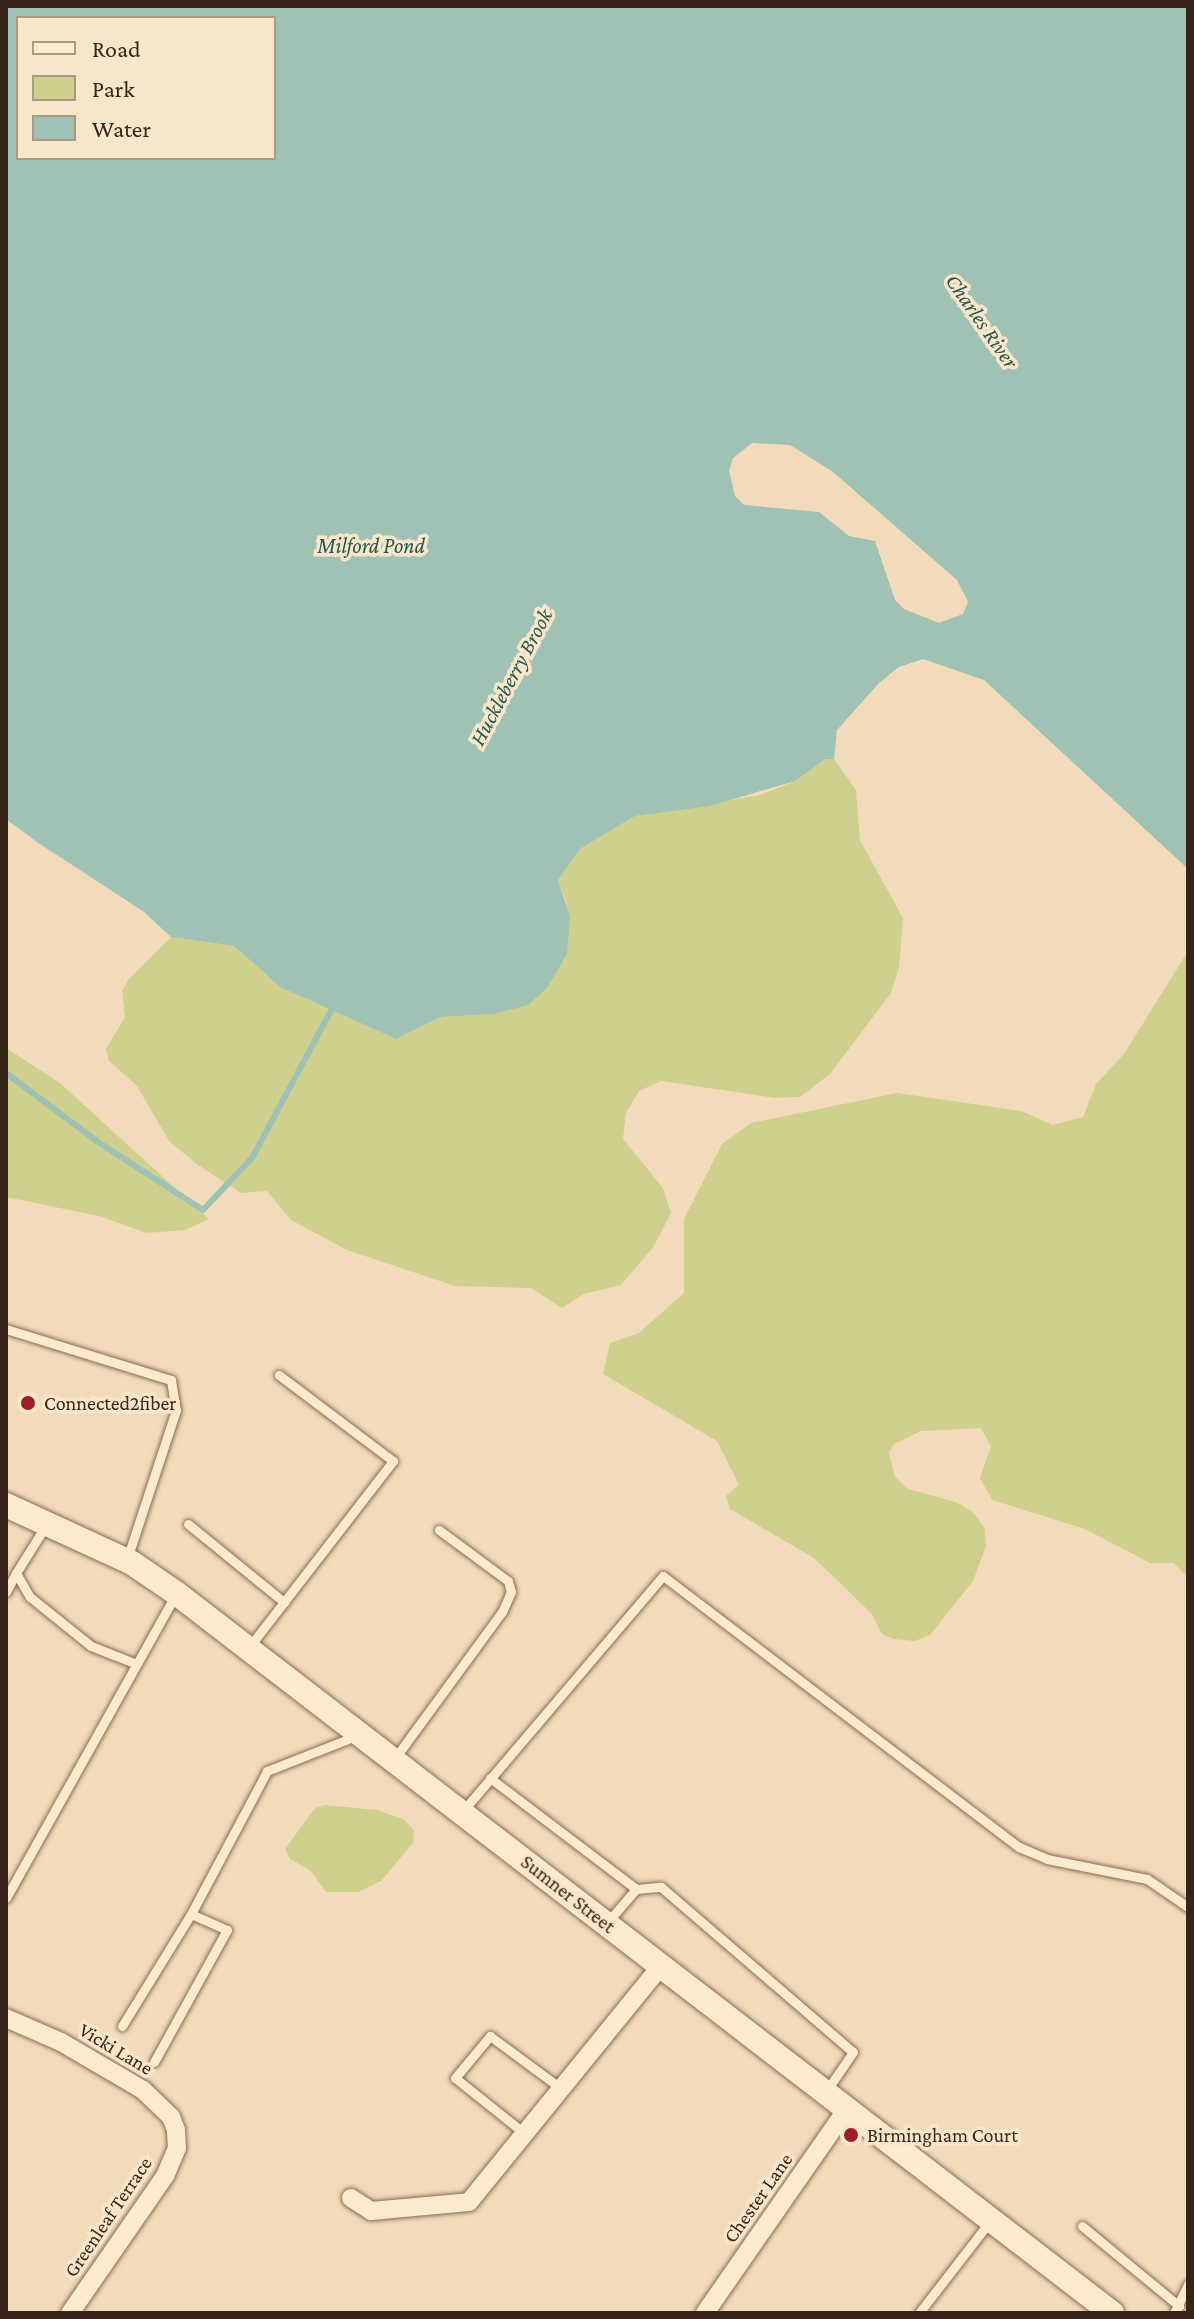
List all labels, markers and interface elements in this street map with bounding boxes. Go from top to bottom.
legend [16,16,276,160]
text: Road [92,35,141,62]
text: Park [92,75,135,102]
text: Water [92,115,151,142]
water label: Charles River [940,269,1024,373]
water label: Milford Pond [317,533,425,559]
water label: Huckleberry Brook [464,604,558,750]
place label: Connected2fiber [44,1391,176,1415]
marker: Connected2fiber [19,1394,37,1412]
street label: Sumner Street [516,1850,620,1938]
street label: Vicki Lane [75,2018,157,2080]
place label: Birmingham Court [867,2123,1018,2147]
marker: Birmingham Court [842,2126,860,2144]
street label: Chester Lane [718,2148,798,2248]
street label: Greenleaf Terrace [59,2152,157,2282]

